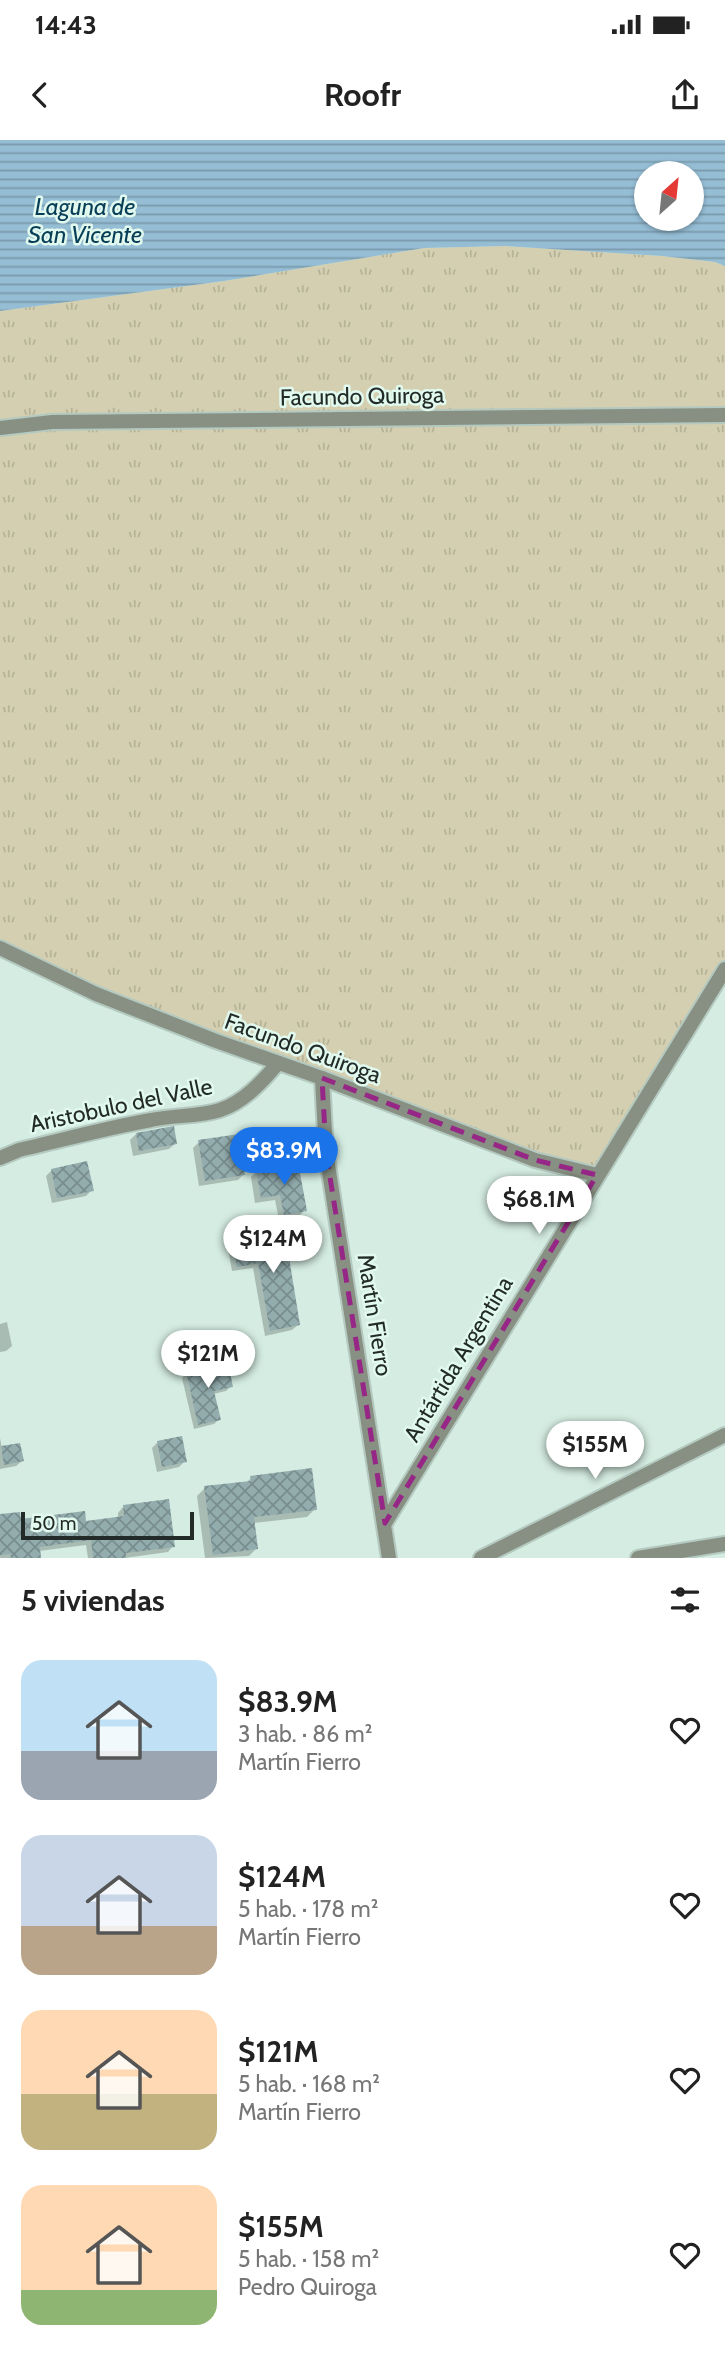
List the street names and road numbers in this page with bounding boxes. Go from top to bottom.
street label: Facundo Quiroga [280,381,444,411]
street label: Facundo Quiroga [221,1007,385,1089]
street label: Aristobulo del Valle [27,1072,215,1138]
street label: Martín Fierro [352,1252,398,1378]
street label: Antártida Argentina [398,1271,518,1447]

